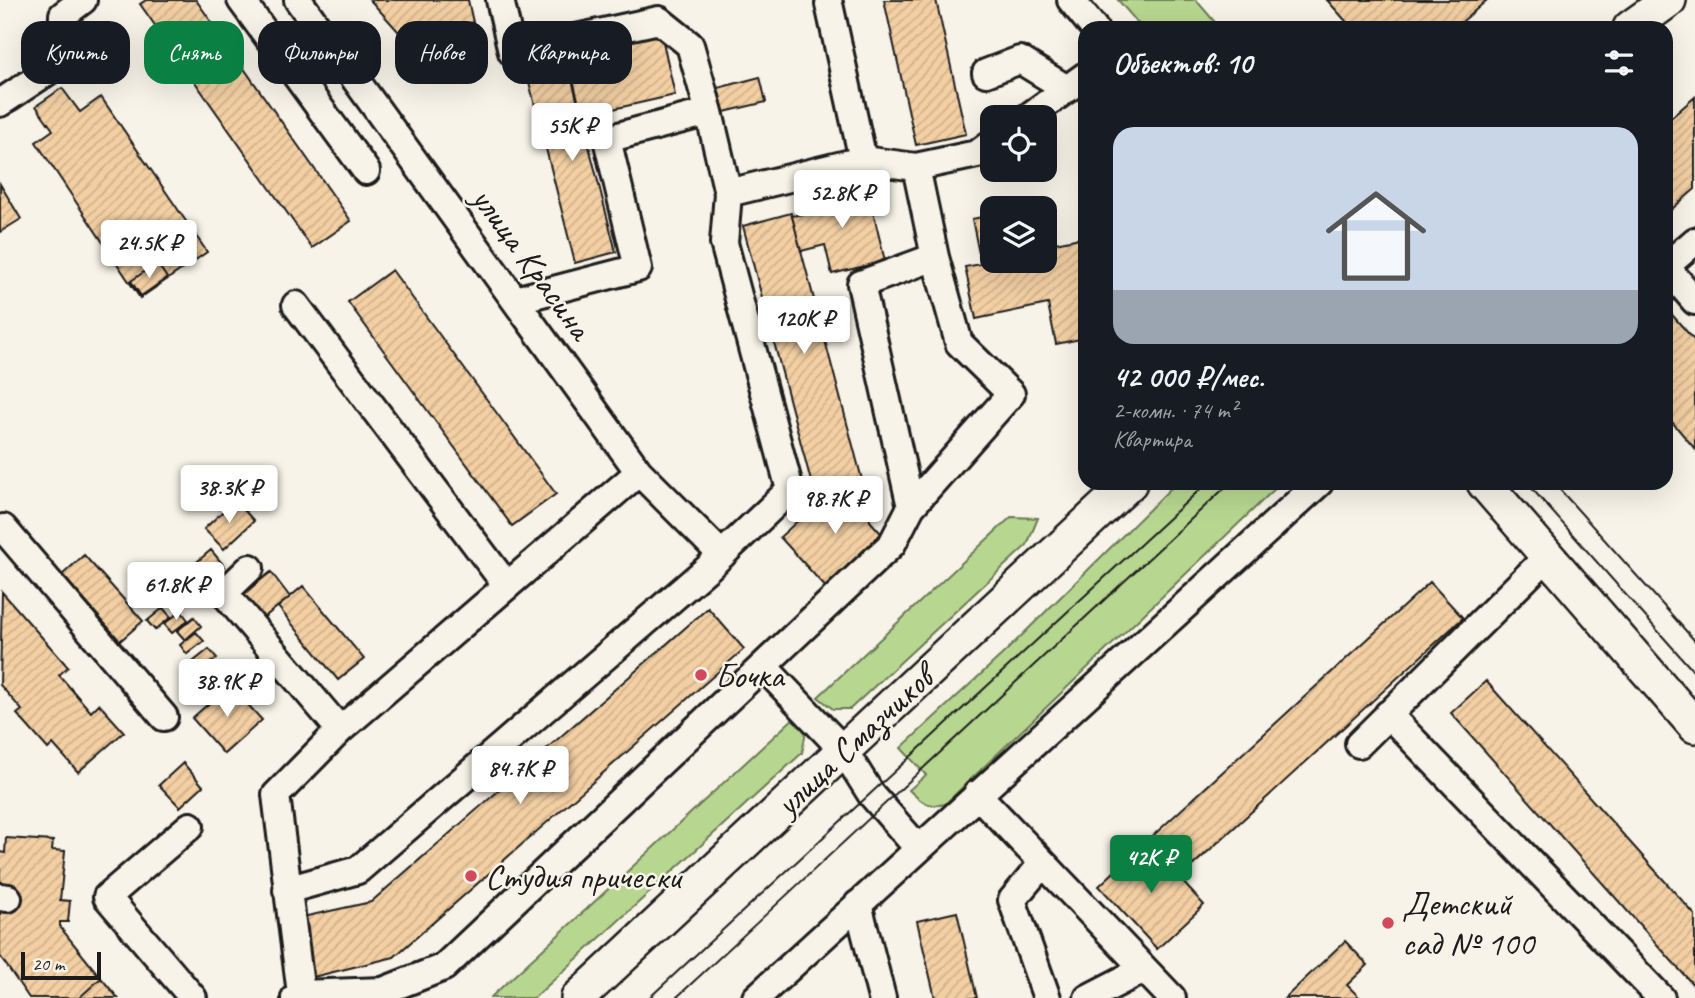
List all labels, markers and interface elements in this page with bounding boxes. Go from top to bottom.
chip: Купить [21,21,130,84]
chip: Снять [144,21,244,84]
chip: Фильтры [258,21,381,84]
chip: Новое [395,21,488,84]
chip: Квартира [502,21,632,84]
text: Объектов: 10 [1113,44,1252,82]
icon: filters [1600,44,1638,82]
pin: 55K ₽ [523,104,621,163]
map controls [980,105,1057,273]
button: locate [980,105,1057,182]
text: 55K ₽ [547,111,597,140]
pin: 52.8K ₽ [777,170,907,230]
icon: home [1313,173,1439,299]
street label: улица Красина [460,176,604,350]
text: 52.8K ₽ [810,178,874,207]
button: layers [980,196,1057,273]
pin: 24.5K ₽ [84,220,214,280]
text: 24.5K ₽ [117,228,181,257]
pin: 120K ₽ [747,296,861,356]
text: 120K ₽ [774,304,834,333]
text: 42 000 ₽/мес. [1113,358,1264,396]
text: 2-комн. · 74 m² [1113,396,1237,425]
text: Квартира [1113,425,1191,454]
pin: 38.3K ₽ [164,466,294,525]
text: 38.3K ₽ [197,473,261,502]
pin: 98.7K ₽ [770,476,900,536]
text: 98.7K ₽ [803,484,867,513]
pin: 61.8K ₽ [111,562,241,622]
text: 61.8K ₽ [143,570,209,599]
street label: улица Смазчиков [764,651,949,827]
place label: Бочка [715,653,785,698]
pin: 38.9K ₽ [162,660,292,719]
text: 38.9K ₽ [195,667,259,696]
marker: Бочка [693,667,709,683]
pin: 84.7K ₽ [455,746,585,806]
text: 84.7K ₽ [488,754,552,783]
pin: 42K ₽ [1102,836,1200,895]
text: 42K ₽ [1126,843,1176,872]
place label: Студия прически [485,854,684,899]
marker: Студия прически [463,868,479,884]
place label: Детский сад № 100 [1402,881,1536,966]
marker: Детский сад № 100 [1380,915,1396,931]
scale bar [21,949,102,981]
text: 20 m [32,952,64,976]

